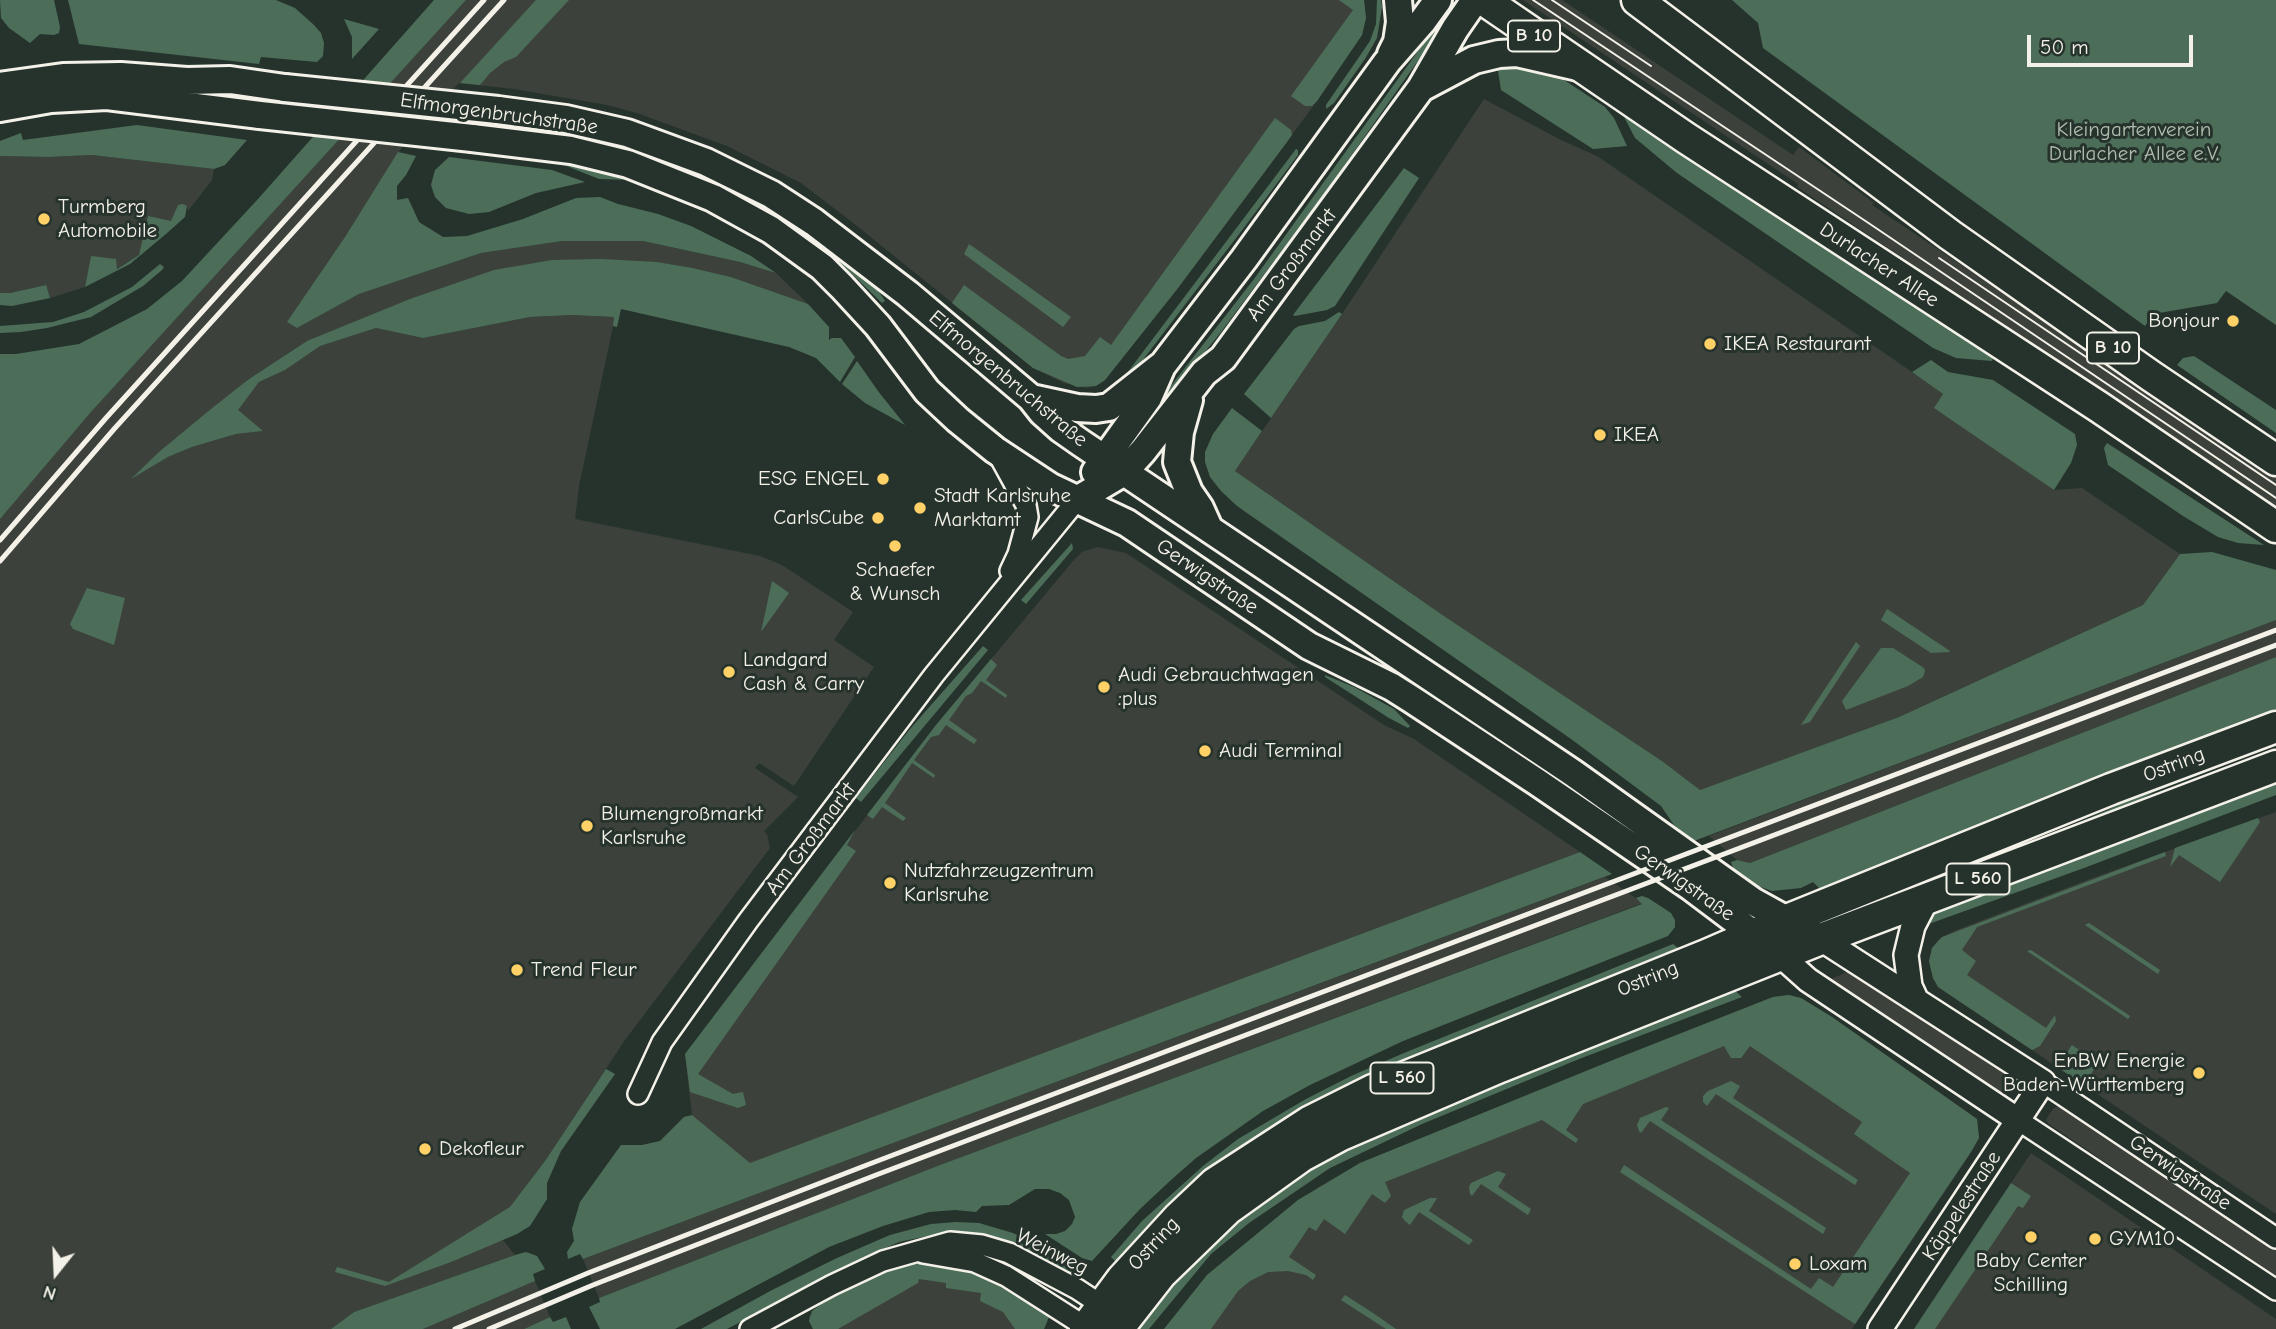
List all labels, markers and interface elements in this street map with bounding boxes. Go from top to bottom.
road number: B 10 [1508,20,1560,52]
scale bar [2031,21,2197,65]
text: 50 m [2040,35,2089,59]
street label: Elfmorgenbruchstraße [399,88,599,140]
park label: Kleingartenverein Durlacher Allee e.V. [2049,117,2219,167]
place label: Turmberg Automobile [58,194,157,244]
street label: Am Großmarkt [1241,204,1343,326]
marker: Turmberg Automobile [36,211,52,227]
street label: Durlacher Allee [1815,217,1943,313]
street label: Elfmorgenbruchstraße [924,305,1092,453]
place label: Bonjour [2148,308,2219,334]
marker: Bonjour [2225,313,2241,329]
place label: IKEA Restaurant [1724,331,1871,357]
road number: B 10 [2087,332,2139,364]
marker: IKEA Restaurant [1702,336,1718,352]
place label: IKEA [1614,422,1659,448]
marker: IKEA [1592,427,1608,443]
place label: ESG ENGEL [758,466,869,492]
marker: ESG ENGEL [875,471,891,487]
place label: Stadt Karlsruhe Marktamt [934,483,1071,533]
marker: Stadt Karlsruhe Marktamt [912,500,928,516]
place label: CarlsCube [773,505,864,531]
marker: CarlsCube [870,510,886,526]
street label: Gerwigstraße [1151,534,1263,620]
marker: Schaefer & Wunsch [887,538,903,554]
place label: Schaefer & Wunsch [849,557,941,607]
place label: Landgard Cash & Carry [743,647,864,697]
place label: Audi Gebrauchtwagen :plus [1118,662,1314,712]
marker: Landgard Cash & Carry [721,664,737,680]
marker: Audi Gebrauchtwagen :plus [1096,679,1112,695]
place label: Audi Terminal [1219,738,1342,764]
street label: Ostring [2140,742,2208,788]
marker: Audi Terminal [1197,743,1213,759]
street label: Am Großmarkt [760,778,862,900]
place label: Blumengroßmarkt Karlsruhe [601,801,763,851]
marker: Blumengroßmarkt Karlsruhe [579,818,595,834]
street label: Gerwigstraße [1629,839,1739,927]
place label: Nutzfahrzeugzentrum Karlsruhe [904,858,1094,908]
road number: L 560 [1946,864,2010,894]
marker: Nutzfahrzeugzentrum Karlsruhe [882,875,898,891]
street label: Ostring [1614,955,1682,1003]
place label: Trend Fleur [531,957,636,983]
marker: Trend Fleur [509,962,525,978]
place label: EnBW Energie Baden-Württemberg [2003,1048,2185,1098]
road number: L 560 [1370,1062,1434,1094]
marker: EnBW Energie Baden-Württemberg [2191,1065,2207,1081]
street label: Gerwigstraße [2124,1130,2236,1216]
place label: Dekofleur [439,1136,524,1162]
marker: Dekofleur [417,1141,433,1157]
street label: Käppelestraße [1917,1146,2007,1266]
street label: Ostring [1123,1212,1185,1276]
street label: Weinweg [1012,1223,1092,1281]
place label: GYM10 [2109,1226,2175,1252]
marker: Baby Center Schilling [2023,1229,2039,1245]
marker: GYM10 [2087,1231,2103,1247]
north arrow [21,1238,91,1308]
place label: Baby Center Schilling [1976,1248,2086,1298]
place label: Loxam [1809,1251,1867,1277]
marker: Loxam [1787,1256,1803,1272]
text: N [40,1281,59,1305]

